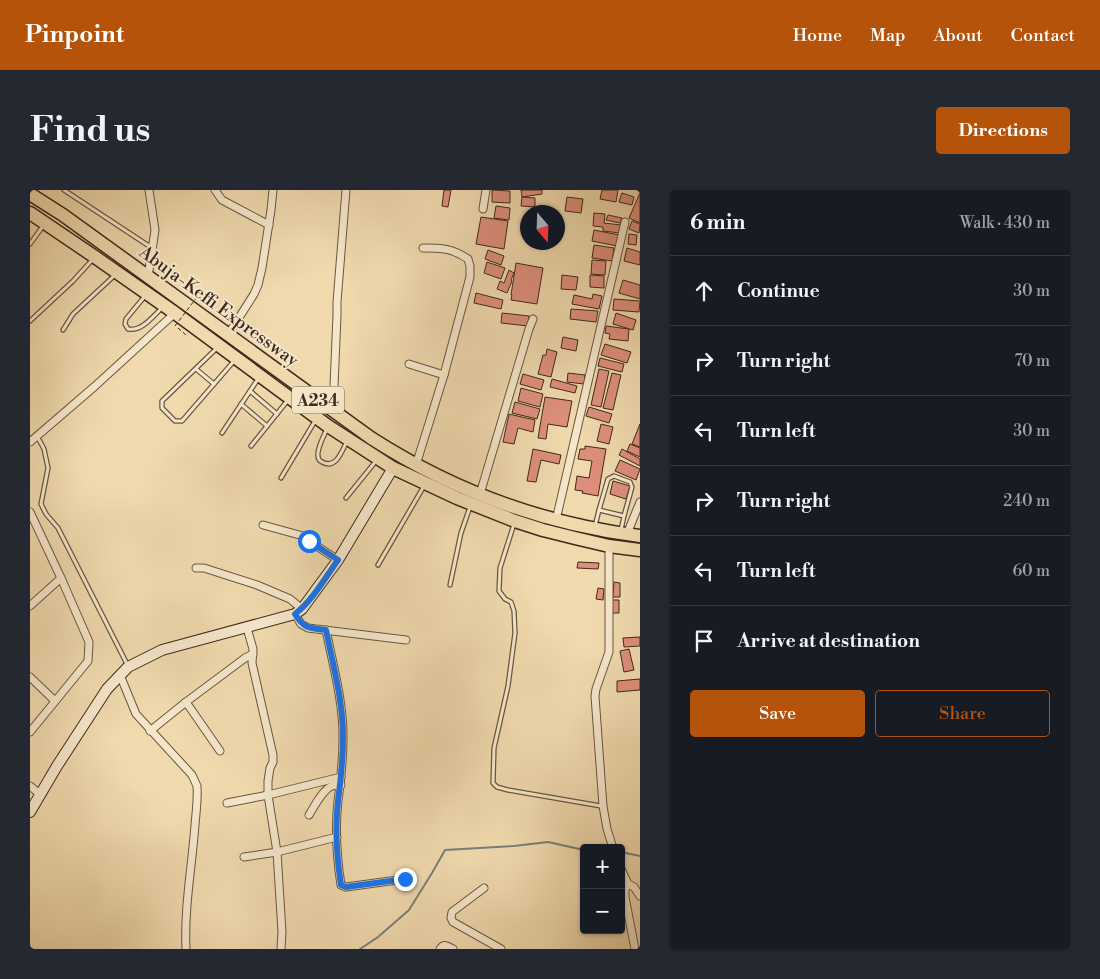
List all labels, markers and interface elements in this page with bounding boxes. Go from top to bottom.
text: Pinpoint [25,20,124,50]
text: Home [793,24,842,47]
text: Map [870,24,906,47]
text: About [934,24,983,47]
text: Contact [1011,24,1075,47]
button: Directions [936,107,1070,154]
text: Find us [30,109,150,152]
north arrow [520,205,565,250]
text: 6 min [690,210,745,236]
text: Walk · 430 m [960,213,1050,233]
street label: Abuja-Keffi Expressway [134,240,303,372]
icon: ahead [690,277,718,305]
text: Continue [737,279,820,303]
text: 30 m [1013,281,1050,301]
icon: right [690,347,718,375]
text: Turn right [737,349,830,373]
text: 70 m [1014,351,1050,371]
road number: A234 [292,386,344,414]
icon: left [690,417,718,445]
text: Turn left [737,419,816,443]
text: 30 m [1013,421,1050,441]
icon: right [690,487,718,515]
text: Turn right [737,489,830,513]
text: 240 m [1003,491,1050,511]
route start [298,530,321,553]
icon: left [690,557,718,585]
text: Turn left [737,559,816,583]
text: 60 m [1012,561,1050,581]
icon: arrive [690,627,718,655]
text: Arrive at destination [737,629,920,653]
button: Save [690,690,865,737]
button: Share [875,690,1050,737]
map controls [580,844,625,934]
button: + [580,844,625,889]
route end [394,868,417,891]
button: − [580,889,625,934]

